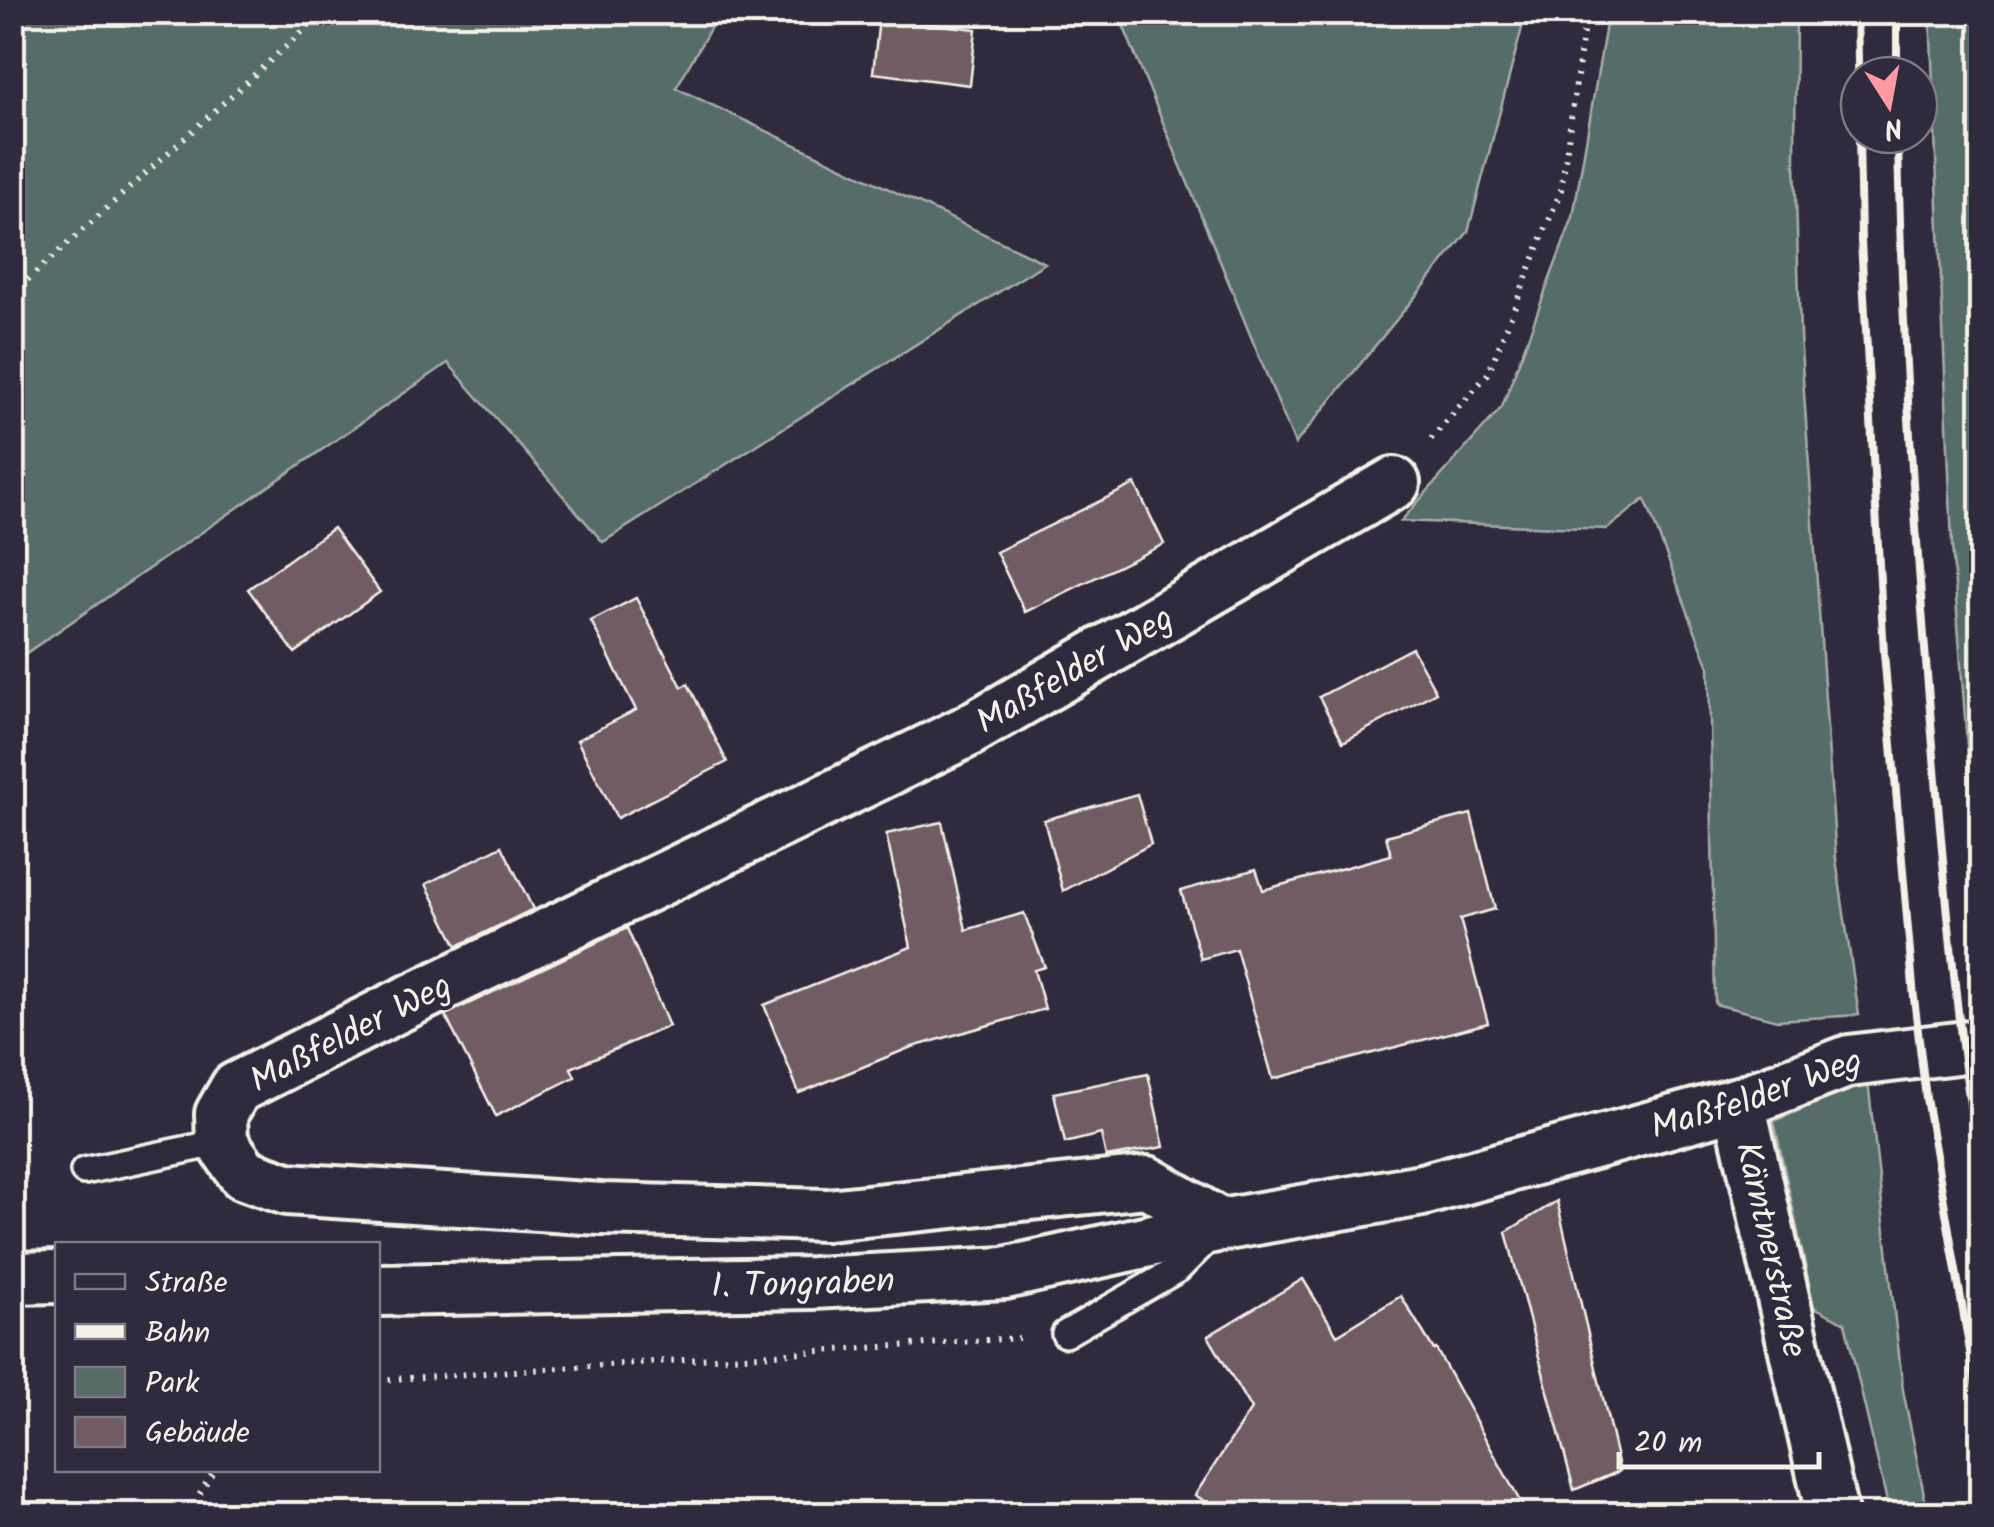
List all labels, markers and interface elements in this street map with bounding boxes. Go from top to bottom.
north arrow [1839,55,1939,155]
text: N [1880,103,1906,151]
street label: Maßfelder Weg [966,592,1185,751]
street label: Maßfelder Weg [240,960,462,1110]
street label: Maßfelder Weg [1645,1035,1865,1157]
street label: Kärntnerstraße [1718,1137,1821,1364]
legend [55,1242,380,1472]
street label: I. Tongraben [711,1254,896,1316]
text: Straße [145,1260,228,1308]
text: Bahn [145,1310,210,1358]
text: Park [145,1360,200,1408]
scale bar [1619,1407,1819,1469]
text: Gebäude [145,1410,250,1458]
text: 20 m [1634,1420,1702,1468]

